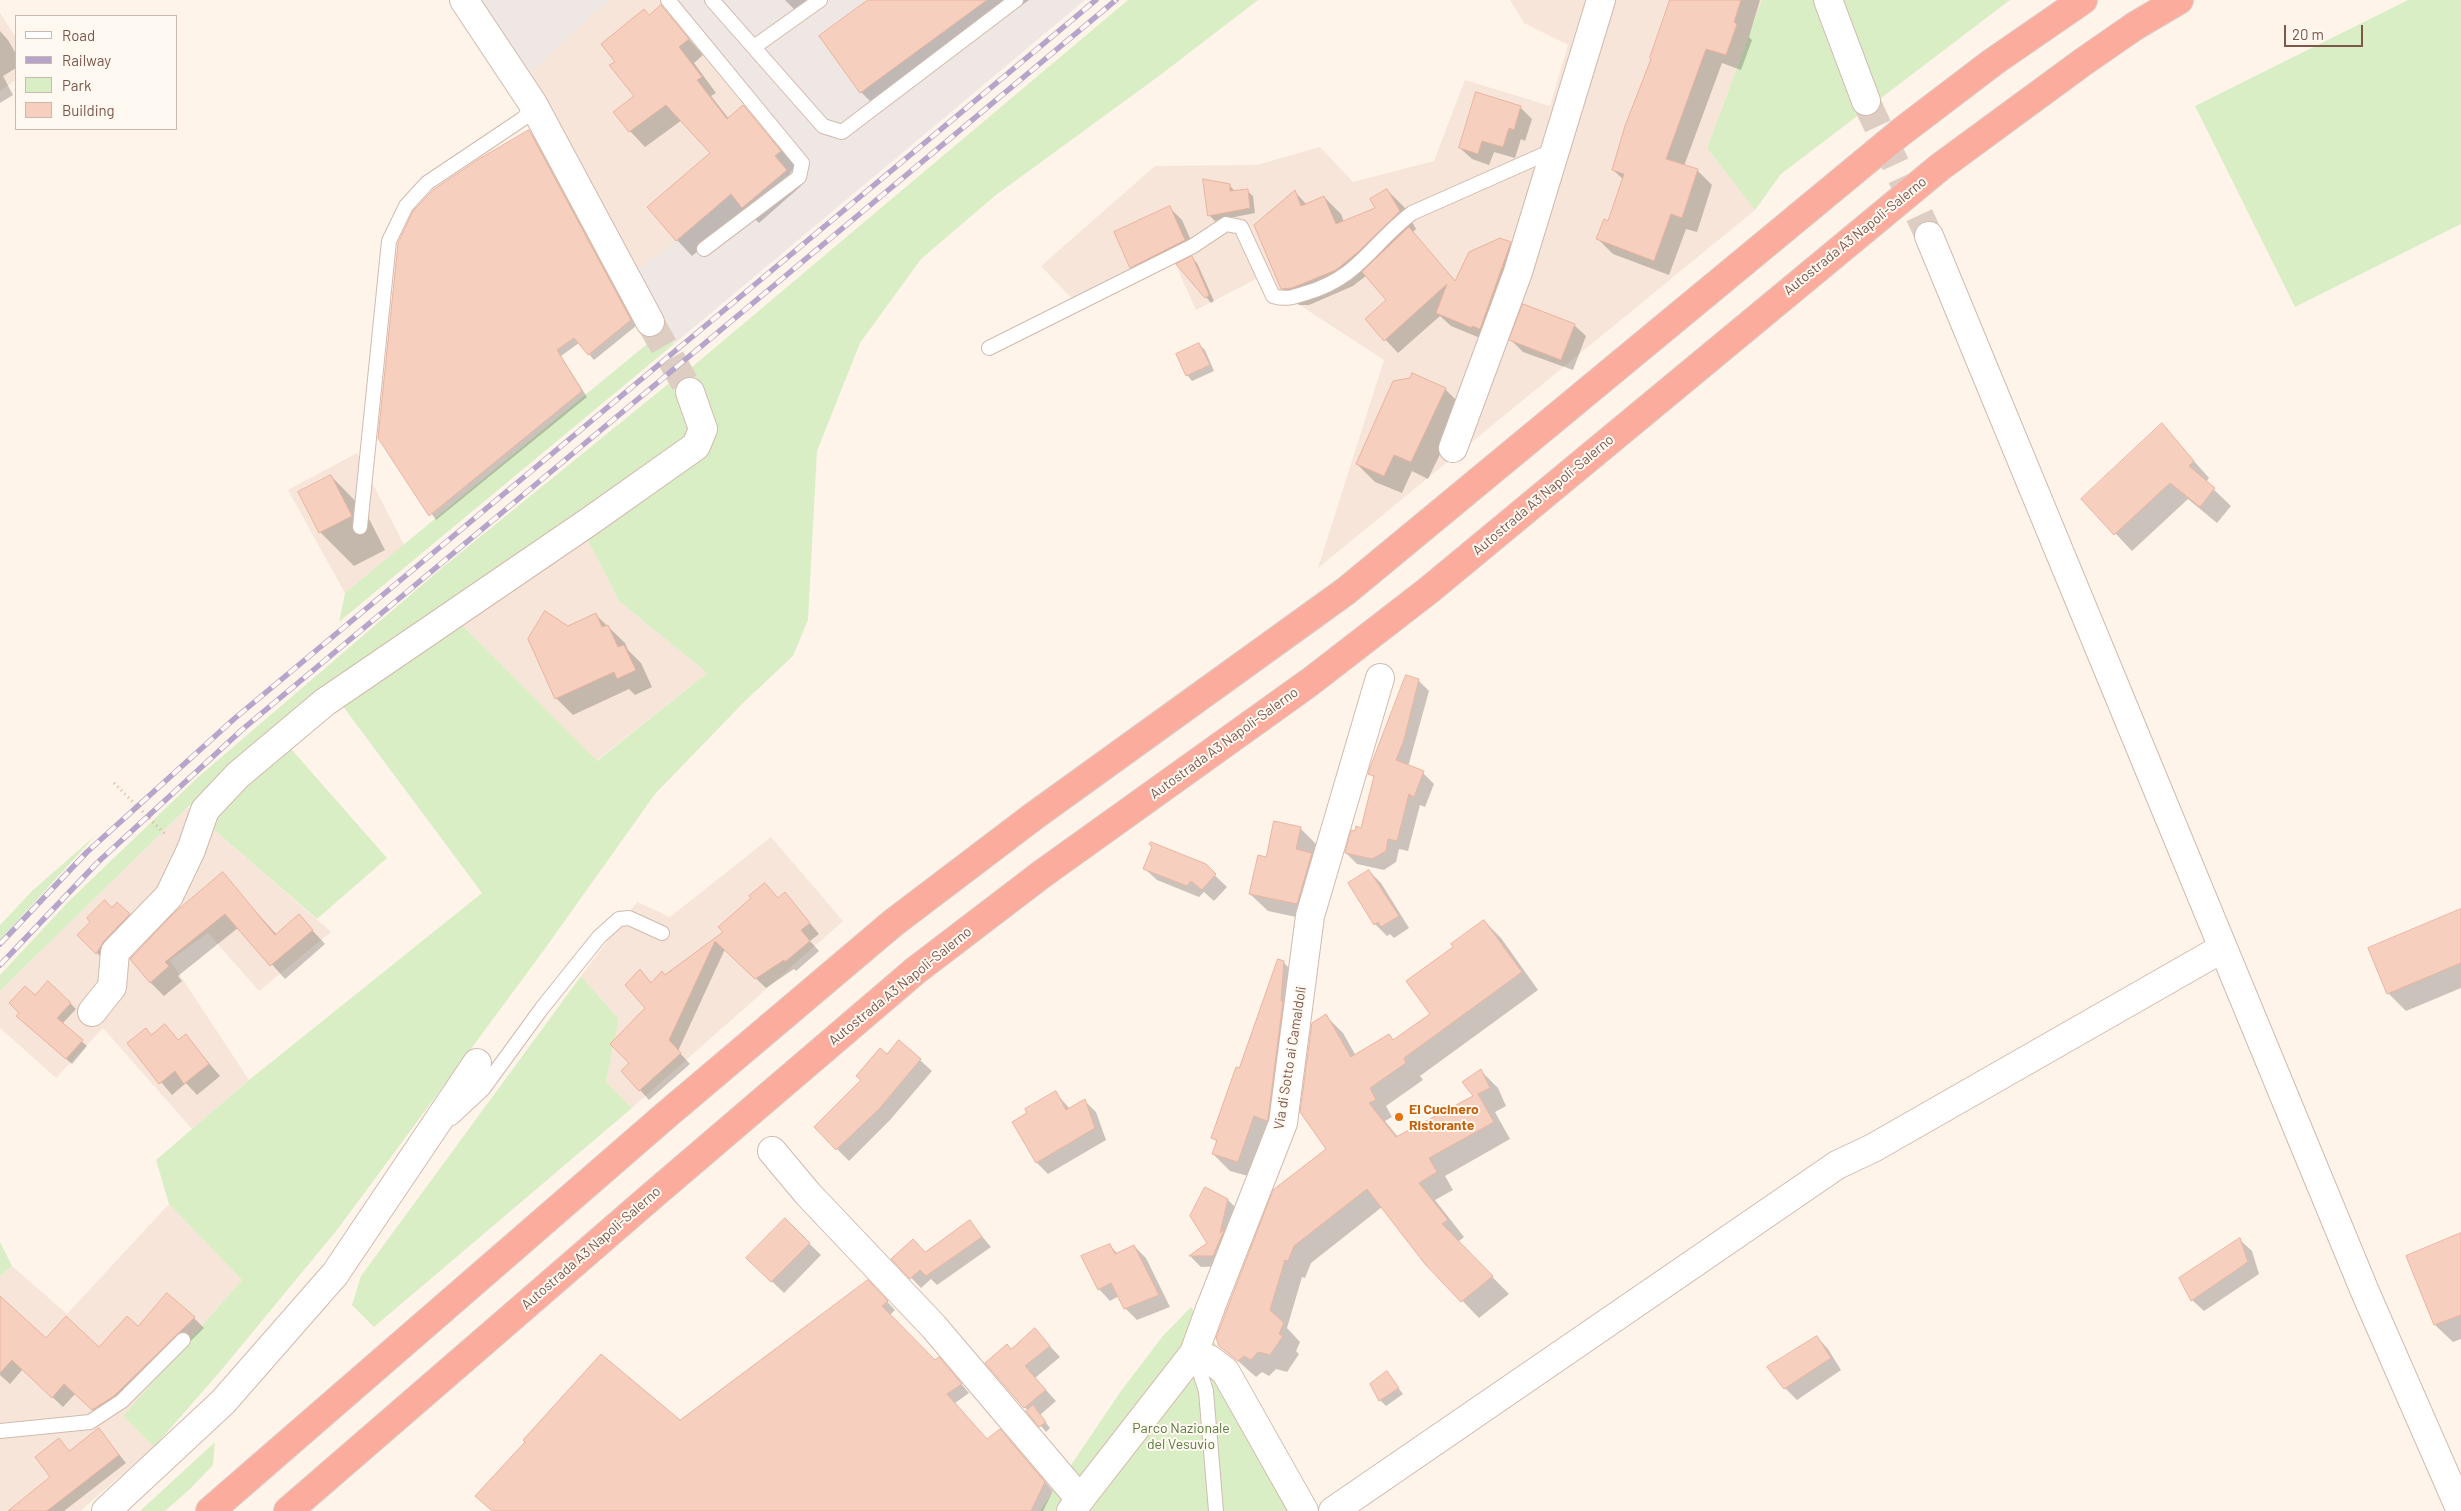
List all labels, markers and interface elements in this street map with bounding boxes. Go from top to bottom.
legend [15,15,178,130]
scale bar [2286,15,2365,47]
text: 20 m [2292,25,2324,43]
text: Road [62,26,95,44]
text: Railway [62,51,111,69]
text: Park [62,76,91,94]
text: Building [62,101,115,119]
street label: Autostrada A3 Napoli-Salerno [1780,173,1930,299]
street label: Autostrada A3 Napoli-Salerno [1469,431,1617,559]
street label: Autostrada A3 Napoli-Salerno [1147,684,1301,802]
street label: Autostrada A3 Napoli-Salerno [825,923,975,1049]
street label: Via di Sotto ai Camaldoli [1270,985,1310,1131]
place label: El Cucinero Ristorante [1409,1101,1479,1134]
marker: El Cucinero Ristorante [1393,1111,1405,1123]
street label: Autostrada A3 Napoli-Salerno [518,1183,664,1313]
park label: Parco Nazionale del Vesuvio [1132,1420,1230,1452]

